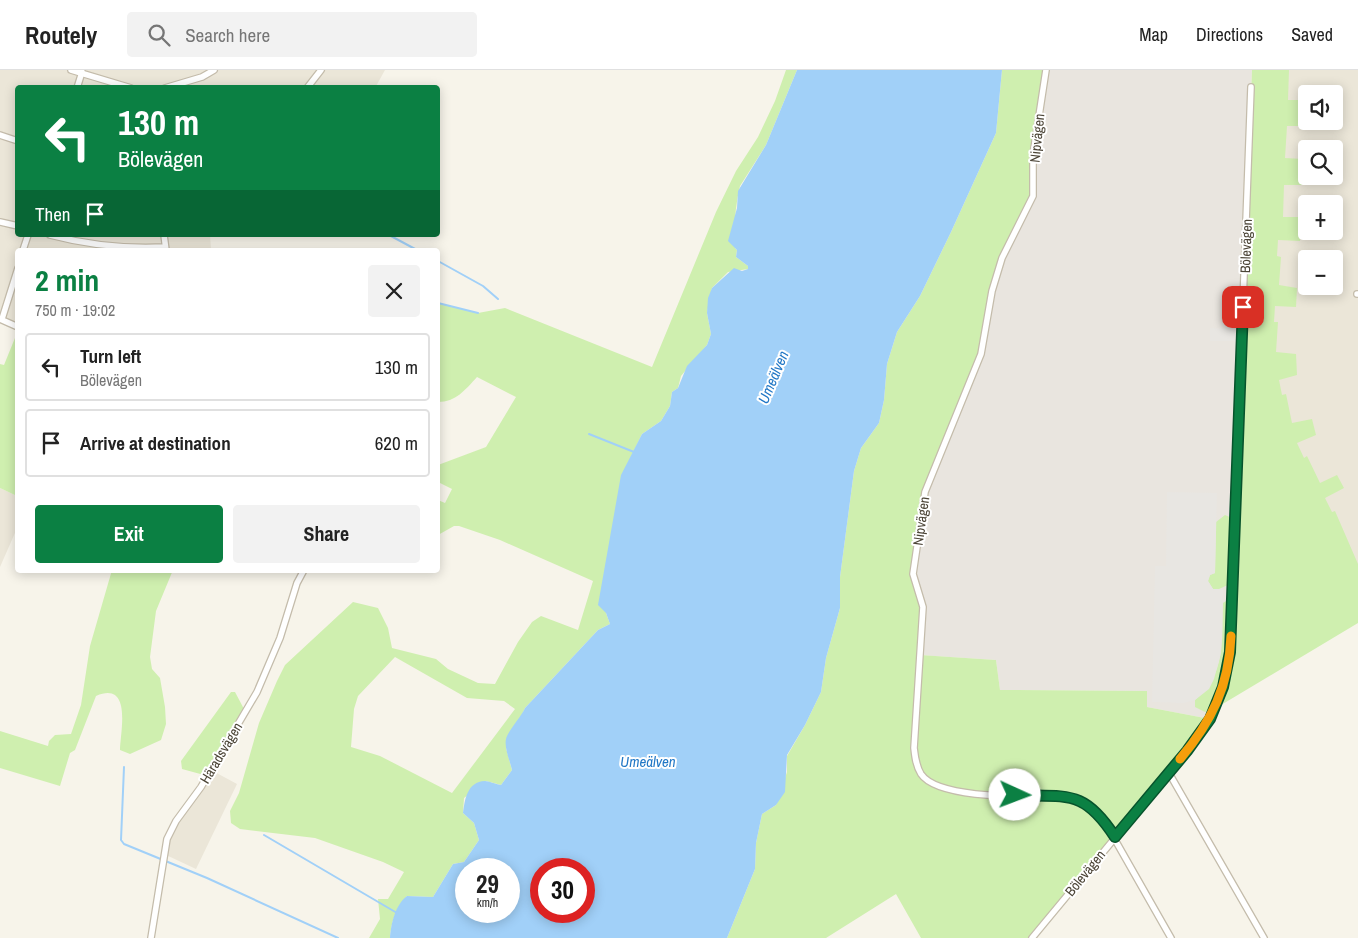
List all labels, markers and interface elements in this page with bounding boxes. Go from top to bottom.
search box [127,12,477,57]
text: Routely [25,19,97,51]
icon: search [145,21,173,49]
text: Search here [185,22,270,48]
text: Map [1139,22,1168,47]
text: Directions [1196,22,1263,47]
text: Saved [1291,22,1333,47]
map controls [1298,85,1343,295]
button: sound [1298,85,1343,130]
text: 130 m [118,99,199,146]
icon: left [35,105,100,170]
street label: Nipvägen [1025,113,1049,163]
button: search [1298,140,1343,185]
text: Bölevägen [118,144,203,174]
button: + [1298,195,1343,240]
icon: arrive [81,200,109,228]
text: Then [35,201,71,227]
street label: Bölevägen [1236,219,1256,273]
button: − [1298,250,1343,295]
text: 2 min [35,260,99,300]
button: close [368,265,420,317]
pin [1222,286,1264,328]
icon: arrive [1229,293,1257,321]
text: 750 m · 19:02 [35,299,115,321]
text: Turn left [80,343,141,369]
water label: Umeälven [753,347,794,407]
icon: left [37,353,65,381]
text: 130 m [375,354,418,380]
text: Bölevägen [80,369,142,391]
icon: arrive [37,429,65,457]
text: Arrive at destination [80,430,231,456]
text: 620 m [375,430,418,456]
street label: Nipvägen [909,495,933,547]
button: Exit [35,505,223,563]
button: Share [233,505,420,563]
street label: Häradsvägen [196,719,246,787]
water label: Umeälven [620,751,676,772]
position arrow [988,768,1040,820]
street label: Bölevägen [1061,846,1109,900]
speed limit sign: 30 [530,858,595,923]
text: 29 [476,867,499,901]
text: km/h [477,895,498,911]

